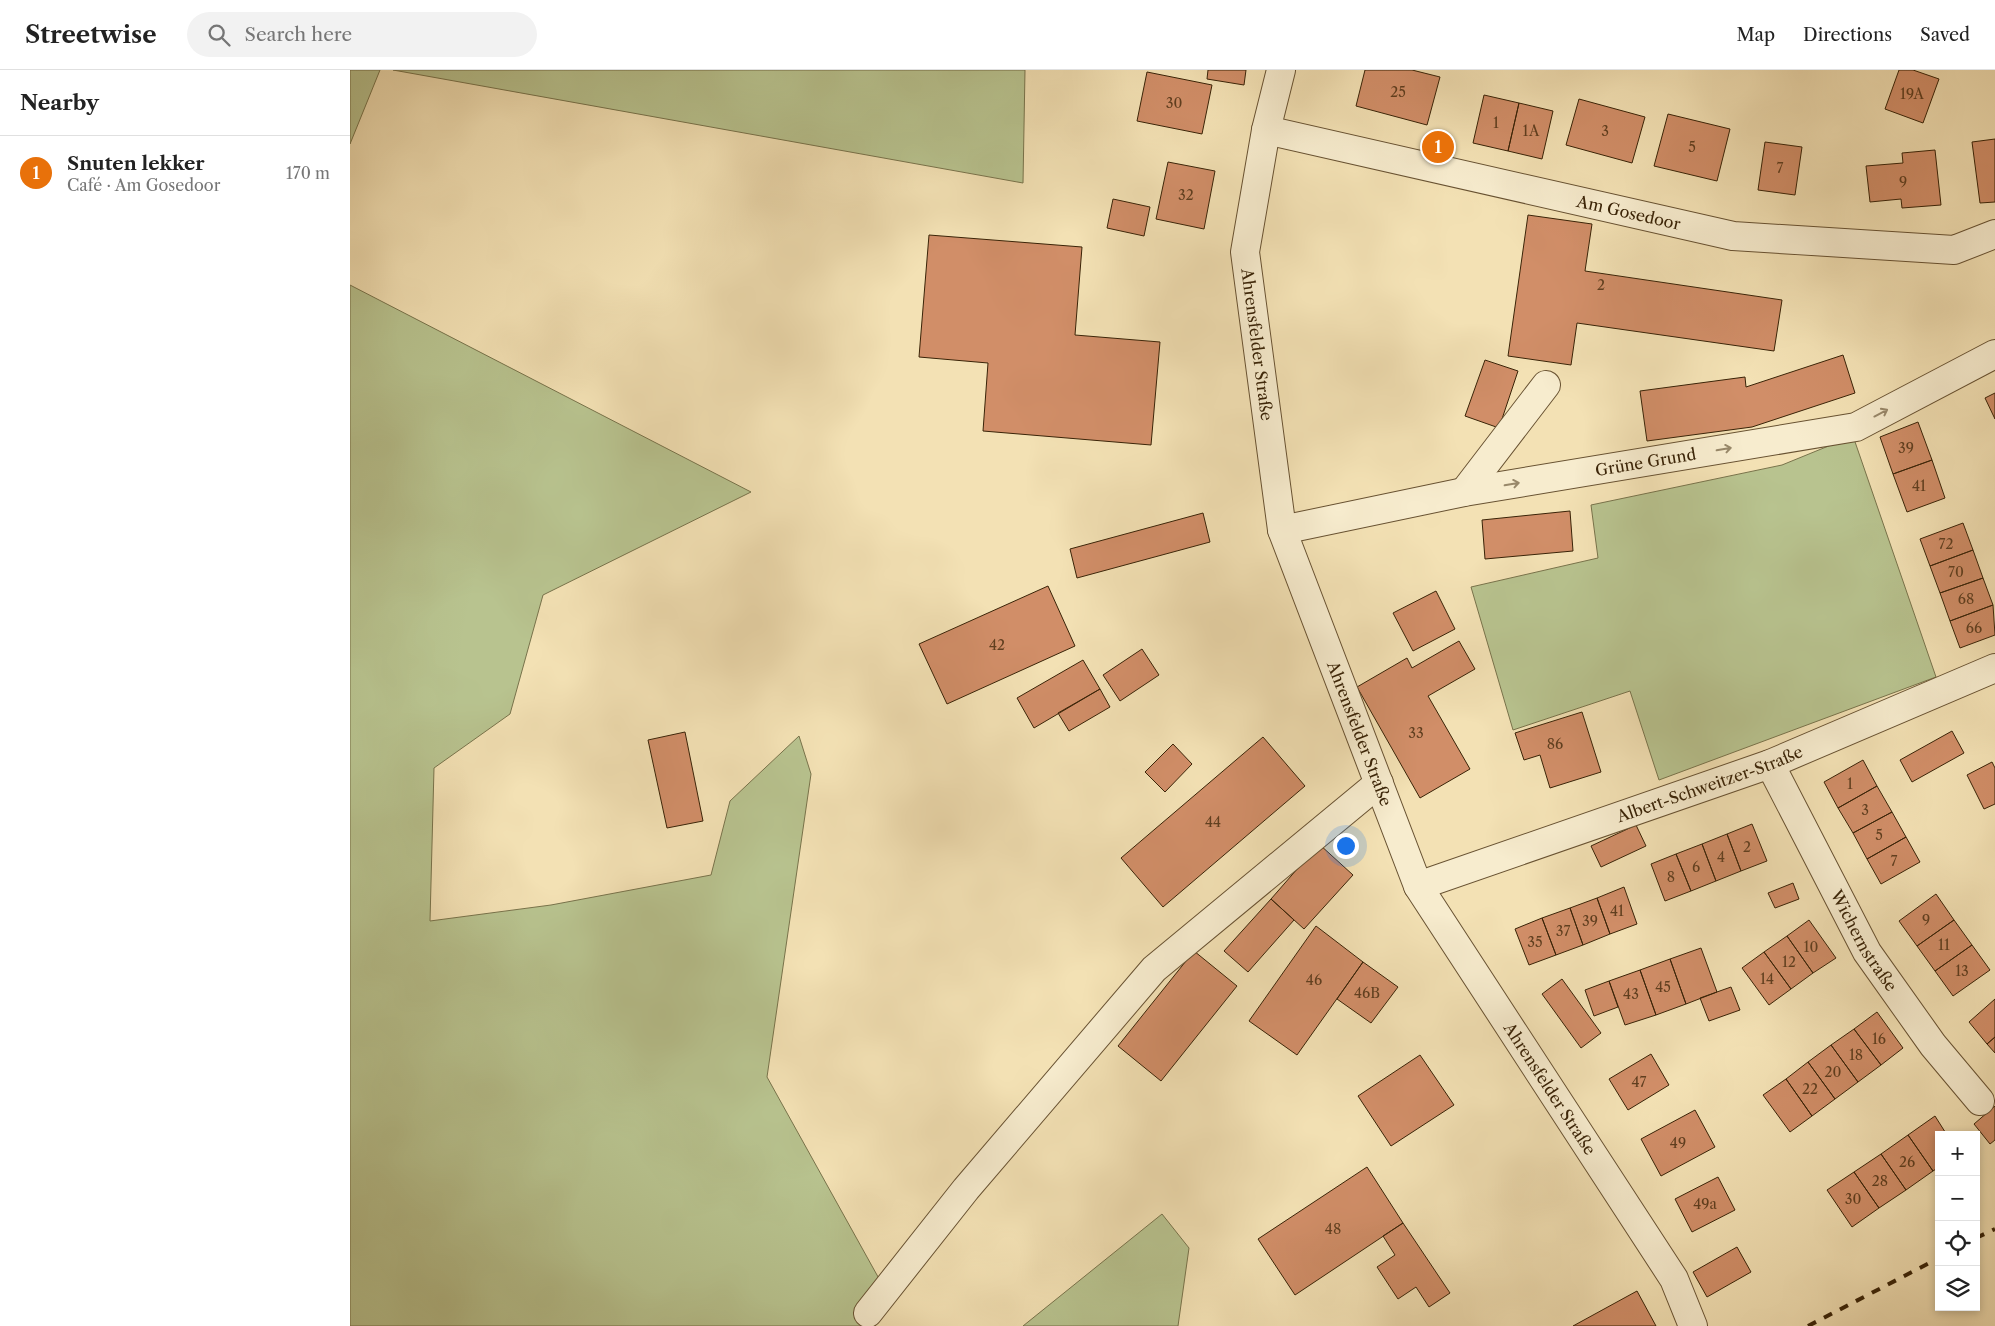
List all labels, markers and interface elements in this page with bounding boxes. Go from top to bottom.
search box [187,12,537,57]
text: Streetwise [25,20,157,49]
icon: search [205,21,233,49]
text: Search here [245,23,352,46]
text: Map [1736,24,1775,46]
text: Directions [1803,24,1892,46]
text: Saved [1920,24,1970,46]
house number: 25 [1390,83,1406,101]
house number: 19A [1900,85,1925,103]
text: Nearby [20,90,99,115]
house number: 30 [1166,94,1182,112]
house number: 1 [1493,114,1499,132]
house number: 1A [1523,122,1540,140]
house number: 3 [1601,122,1609,140]
pin: 1 [1422,128,1454,166]
house number: 5 [1688,138,1696,156]
text: Snuten lekker [67,152,205,175]
house number: 7 [1777,159,1784,177]
text: 1 [32,163,40,183]
text: 170 m [286,163,330,183]
house number: 9 [1899,173,1907,191]
text: Café · Am Gosedoor [67,175,220,195]
house number: 32 [1178,186,1194,204]
street label: Am Gosedoor [1574,191,1683,234]
street label: Ahrensfelder Straße [1237,266,1277,422]
house number: 2 [1597,276,1605,294]
one-way arrow [1874,408,1889,418]
house number: 39 [1898,439,1914,457]
one-way arrow [1716,443,1732,453]
street label: Grüne Grund [1594,444,1698,480]
house number: 41 [1912,477,1926,495]
one-way arrow [1504,479,1520,489]
house number: 72 [1939,535,1953,553]
house number: 70 [1948,563,1964,581]
house number: 68 [1958,590,1974,608]
house number: 66 [1966,619,1982,637]
house number: 42 [989,636,1005,654]
street label: Ahrensfelder Straße [1323,657,1397,809]
house number: 33 [1408,724,1424,742]
house number: 86 [1547,735,1563,753]
street label: Albert-Schweitzer-Straße [1613,741,1806,827]
house number: 1 [1847,775,1853,793]
house number: 3 [1861,801,1869,819]
house number: 44 [1205,813,1221,831]
house number: 5 [1875,826,1883,844]
your location [1333,833,1359,859]
house number: 2 [1743,838,1751,856]
house number: 4 [1717,848,1725,866]
house number: 7 [1891,852,1898,870]
house number: 6 [1692,858,1700,876]
house number: 8 [1667,868,1675,886]
street label: Wichernstraße [1826,885,1902,995]
house number: 41 [1610,902,1624,920]
house number: 9 [1922,911,1930,929]
house number: 39 [1582,912,1598,930]
house number: 37 [1556,922,1570,940]
house number: 35 [1527,933,1543,951]
house number: 11 [1938,936,1950,954]
house number: 10 [1804,938,1818,956]
house number: 12 [1782,953,1796,971]
house number: 13 [1955,962,1969,980]
house number: 14 [1760,970,1774,988]
house number: 46 [1306,971,1322,989]
house number: 45 [1655,978,1671,996]
house number: 46B [1354,984,1380,1002]
house number: 43 [1623,985,1639,1003]
street label: Ahrensfelder Straße [1499,1018,1600,1158]
house number: 16 [1872,1030,1886,1048]
house number: 18 [1849,1046,1863,1064]
house number: 20 [1825,1063,1842,1081]
house number: 47 [1632,1073,1647,1091]
house number: 22 [1802,1080,1818,1098]
map controls [1935,1131,1980,1311]
button: + [1935,1131,1980,1176]
house number: 49 [1670,1134,1686,1152]
house number: 26 [1899,1153,1915,1171]
house number: 28 [1872,1172,1888,1190]
button: − [1935,1176,1980,1221]
house number: 30 [1845,1190,1861,1208]
house number: 49a [1693,1195,1717,1213]
house number: 48 [1325,1220,1341,1238]
button: locate [1935,1221,1980,1266]
button: layers [1935,1266,1980,1311]

